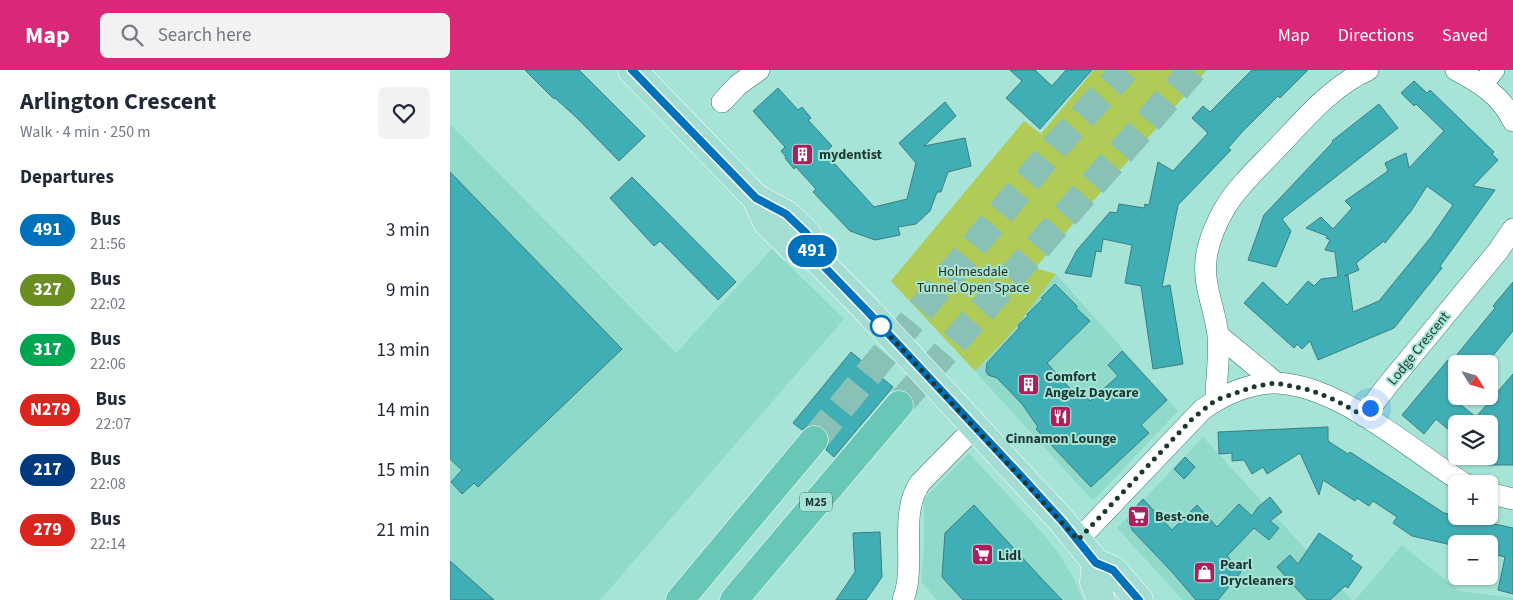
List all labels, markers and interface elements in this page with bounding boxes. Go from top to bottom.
search box [100,13,450,58]
text: Map [25,18,70,53]
icon: search [118,21,146,49]
text: Search here [158,22,251,49]
text: Map [1278,23,1310,48]
text: Directions [1338,23,1414,48]
text: Saved [1442,23,1488,48]
text: Arlington Crescent [20,84,216,119]
button: heart [378,87,430,139]
text: Walk · 4 min · 250 m [20,121,151,143]
building icon: mydentist [791,142,815,166]
place label: mydentist [819,145,883,165]
text: Departures [20,164,114,191]
text: Bus [90,206,121,233]
text: 491 [33,217,62,242]
text: 3 min [386,217,430,244]
text: 21:56 [90,233,126,255]
line badge: 491 [783,235,841,267]
text: 491 [798,238,826,263]
park label: Holmesdale Tunnel Open Space [917,262,1029,298]
text: Bus [90,266,121,293]
text: 327 [33,277,62,302]
text: 9 min [386,277,430,304]
text: 22:02 [90,293,126,315]
street label: Lodge Crescent [1383,307,1455,390]
unlabelled marker [870,315,892,337]
text: Bus [90,326,121,353]
text: 317 [33,337,62,362]
text: 13 min [376,337,430,364]
text: 22:06 [90,353,126,375]
north arrow [1448,355,1498,405]
map controls [1448,355,1498,585]
place label: Comfort Angelz Daycare [1044,367,1139,403]
building icon: Comfort Angelz Daycare [1017,372,1041,396]
text: Bus [95,386,126,413]
your location [1358,396,1383,421]
text: N279 [30,397,70,422]
text: 14 min [376,397,430,424]
restaurant icon: Cinnamon Lounge [1049,404,1073,428]
text: 22:07 [95,413,131,435]
button: layers [1448,415,1498,465]
place label: Cinnamon Lounge [1005,429,1117,449]
text: Bus [90,446,121,473]
text: 217 [33,457,62,482]
text: 15 min [376,457,430,484]
text: 22:08 [90,473,126,495]
button: + [1448,475,1498,525]
road number: M25 [800,492,832,512]
supermarket icon: Best-one [1127,504,1151,528]
text: Bus [90,506,121,533]
place label: Best-one [1155,507,1209,527]
text: 279 [33,517,62,542]
text: 21 min [376,517,430,544]
text: 22:14 [90,533,126,555]
button: − [1448,535,1498,585]
supermarket icon: Lidl [970,543,994,567]
place label: Lidl [998,546,1021,566]
place label: Pearl Drycleaners [1220,555,1294,591]
shop icon: Pearl Drycleaners [1192,560,1216,584]

